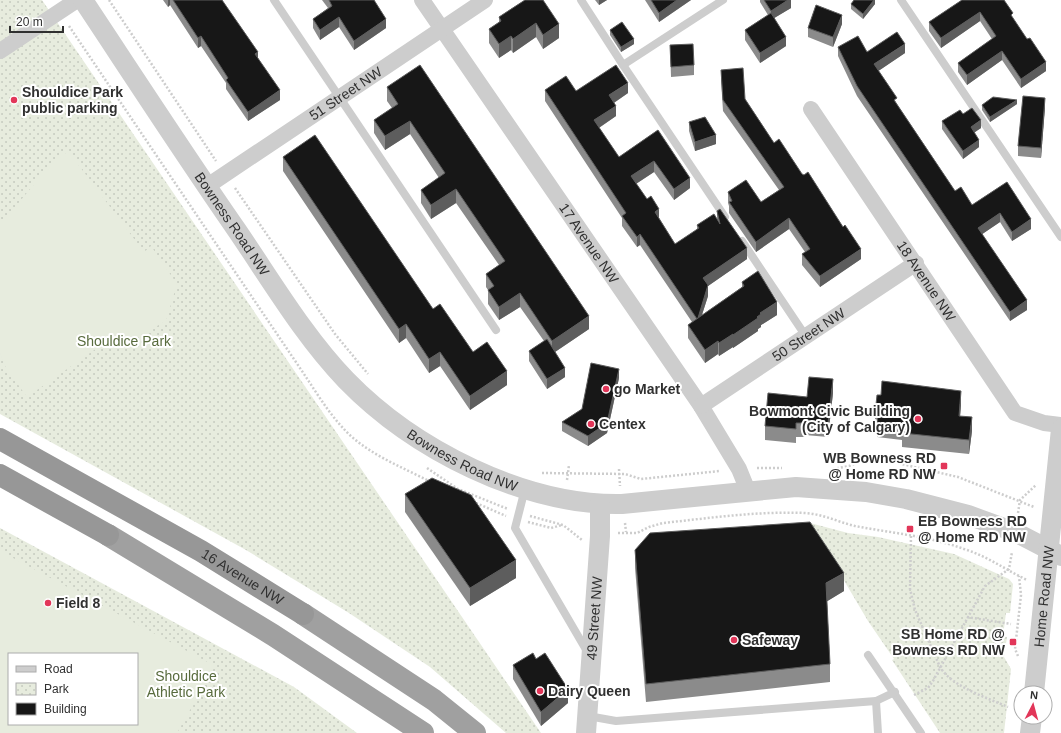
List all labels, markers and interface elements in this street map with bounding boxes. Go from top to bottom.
scale bar [10,8,63,34]
text: 20 m [16,15,43,29]
street label: 51 Street NW [306,63,386,124]
place label: Shouldice Park public parking [22,84,123,116]
marker: Shouldice Park public parking [9,95,19,105]
street label: Bowness Road NW [192,169,273,279]
street label: 17 Avenue NW [556,200,623,287]
street label: 18 Avenue NW [894,238,959,325]
street label: 50 Street NW [769,304,849,365]
park label: Shouldice Park [77,333,172,349]
place label: go Market [614,381,680,397]
marker: go Market [601,384,611,394]
place label: Bowmont Civic Building (City of Calgary) [749,403,910,435]
marker: Bowmont Civic Building (City of Calgary) [913,414,923,424]
place label: Centex [599,416,646,432]
marker: Centex [586,419,596,429]
street label: Bowness Road NW [404,426,520,494]
place label: WB Bowness RD @ Home RD NW [823,450,937,482]
marker: WB Bowness RD @ Home RD NW [939,461,949,471]
place label: EB Bowness RD @ Home RD NW [918,513,1027,545]
marker: EB Bowness RD @ Home RD NW [905,524,915,534]
street label: Home Road NW [1031,544,1057,648]
street label: 16 Avenue NW [199,545,287,608]
street label: 49 Street NW [583,575,605,661]
place label: Field 8 [56,595,101,611]
marker: Field 8 [43,598,53,608]
place label: SB Home RD @ Bowness RD NW [892,626,1006,658]
place label: Safeway [742,632,798,648]
marker: Safeway [729,635,739,645]
marker: SB Home RD @ Bowness RD NW [1008,637,1018,647]
legend [8,653,138,725]
text: Road [44,662,73,676]
park label: Shouldice Athletic Park [147,668,226,700]
text: Park [44,682,70,696]
place label: Dairy Queen [548,683,630,699]
north arrow [1013,685,1053,725]
marker: Dairy Queen [535,686,545,696]
text: N [1029,689,1039,701]
text: Building [44,702,87,716]

